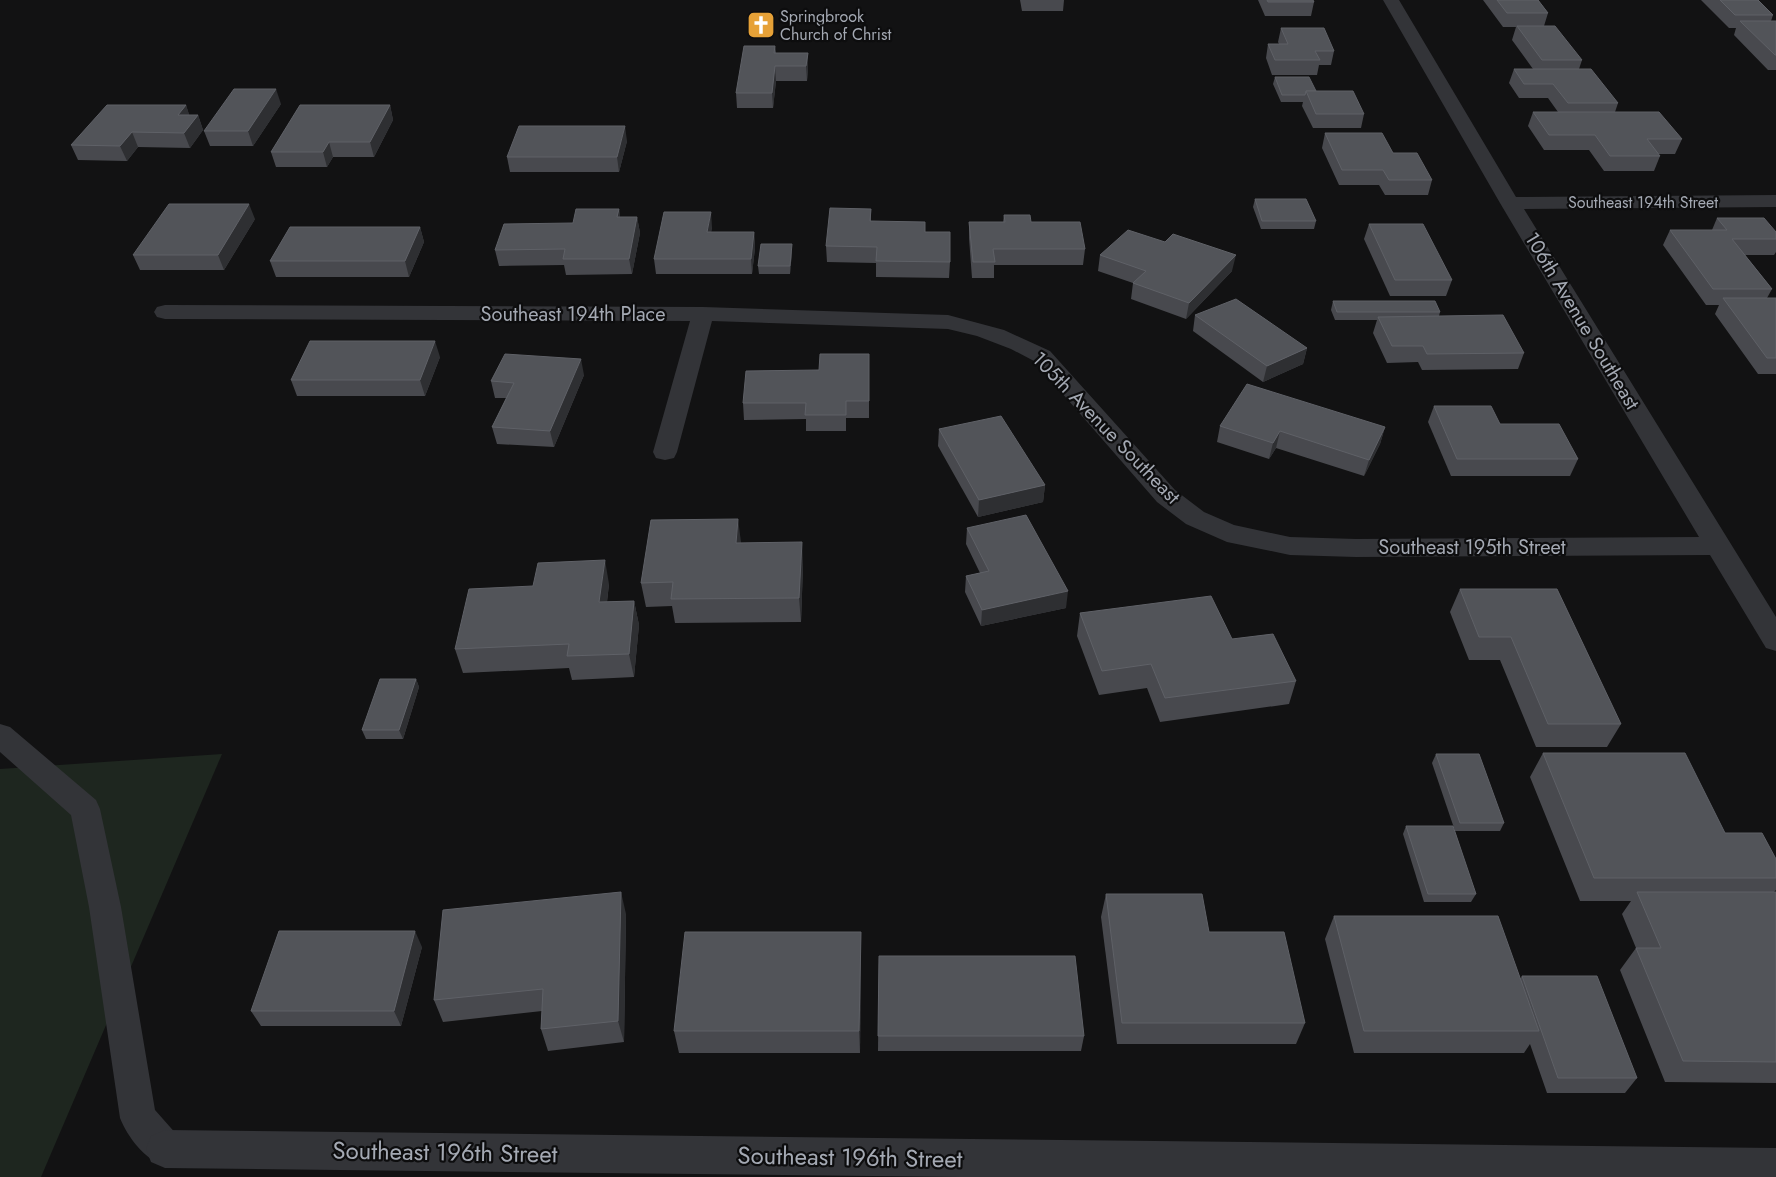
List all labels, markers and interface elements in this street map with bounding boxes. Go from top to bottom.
place label: Springbrook Church of Christ [780,5,891,46]
church icon: Springbrook Church of Christ [746,10,776,40]
street label: Southeast 194th Street [1568,191,1718,214]
street label: 106th Avenue Southeast [1517,227,1647,415]
street label: Southeast 194th Place [481,300,665,329]
street label: 105th Avenue Southeast [1025,345,1187,511]
street label: Southeast 195th Street [1378,533,1566,562]
street label: Southeast 196th Street [332,1133,558,1171]
street label: Southeast 196th Street [737,1138,963,1176]

